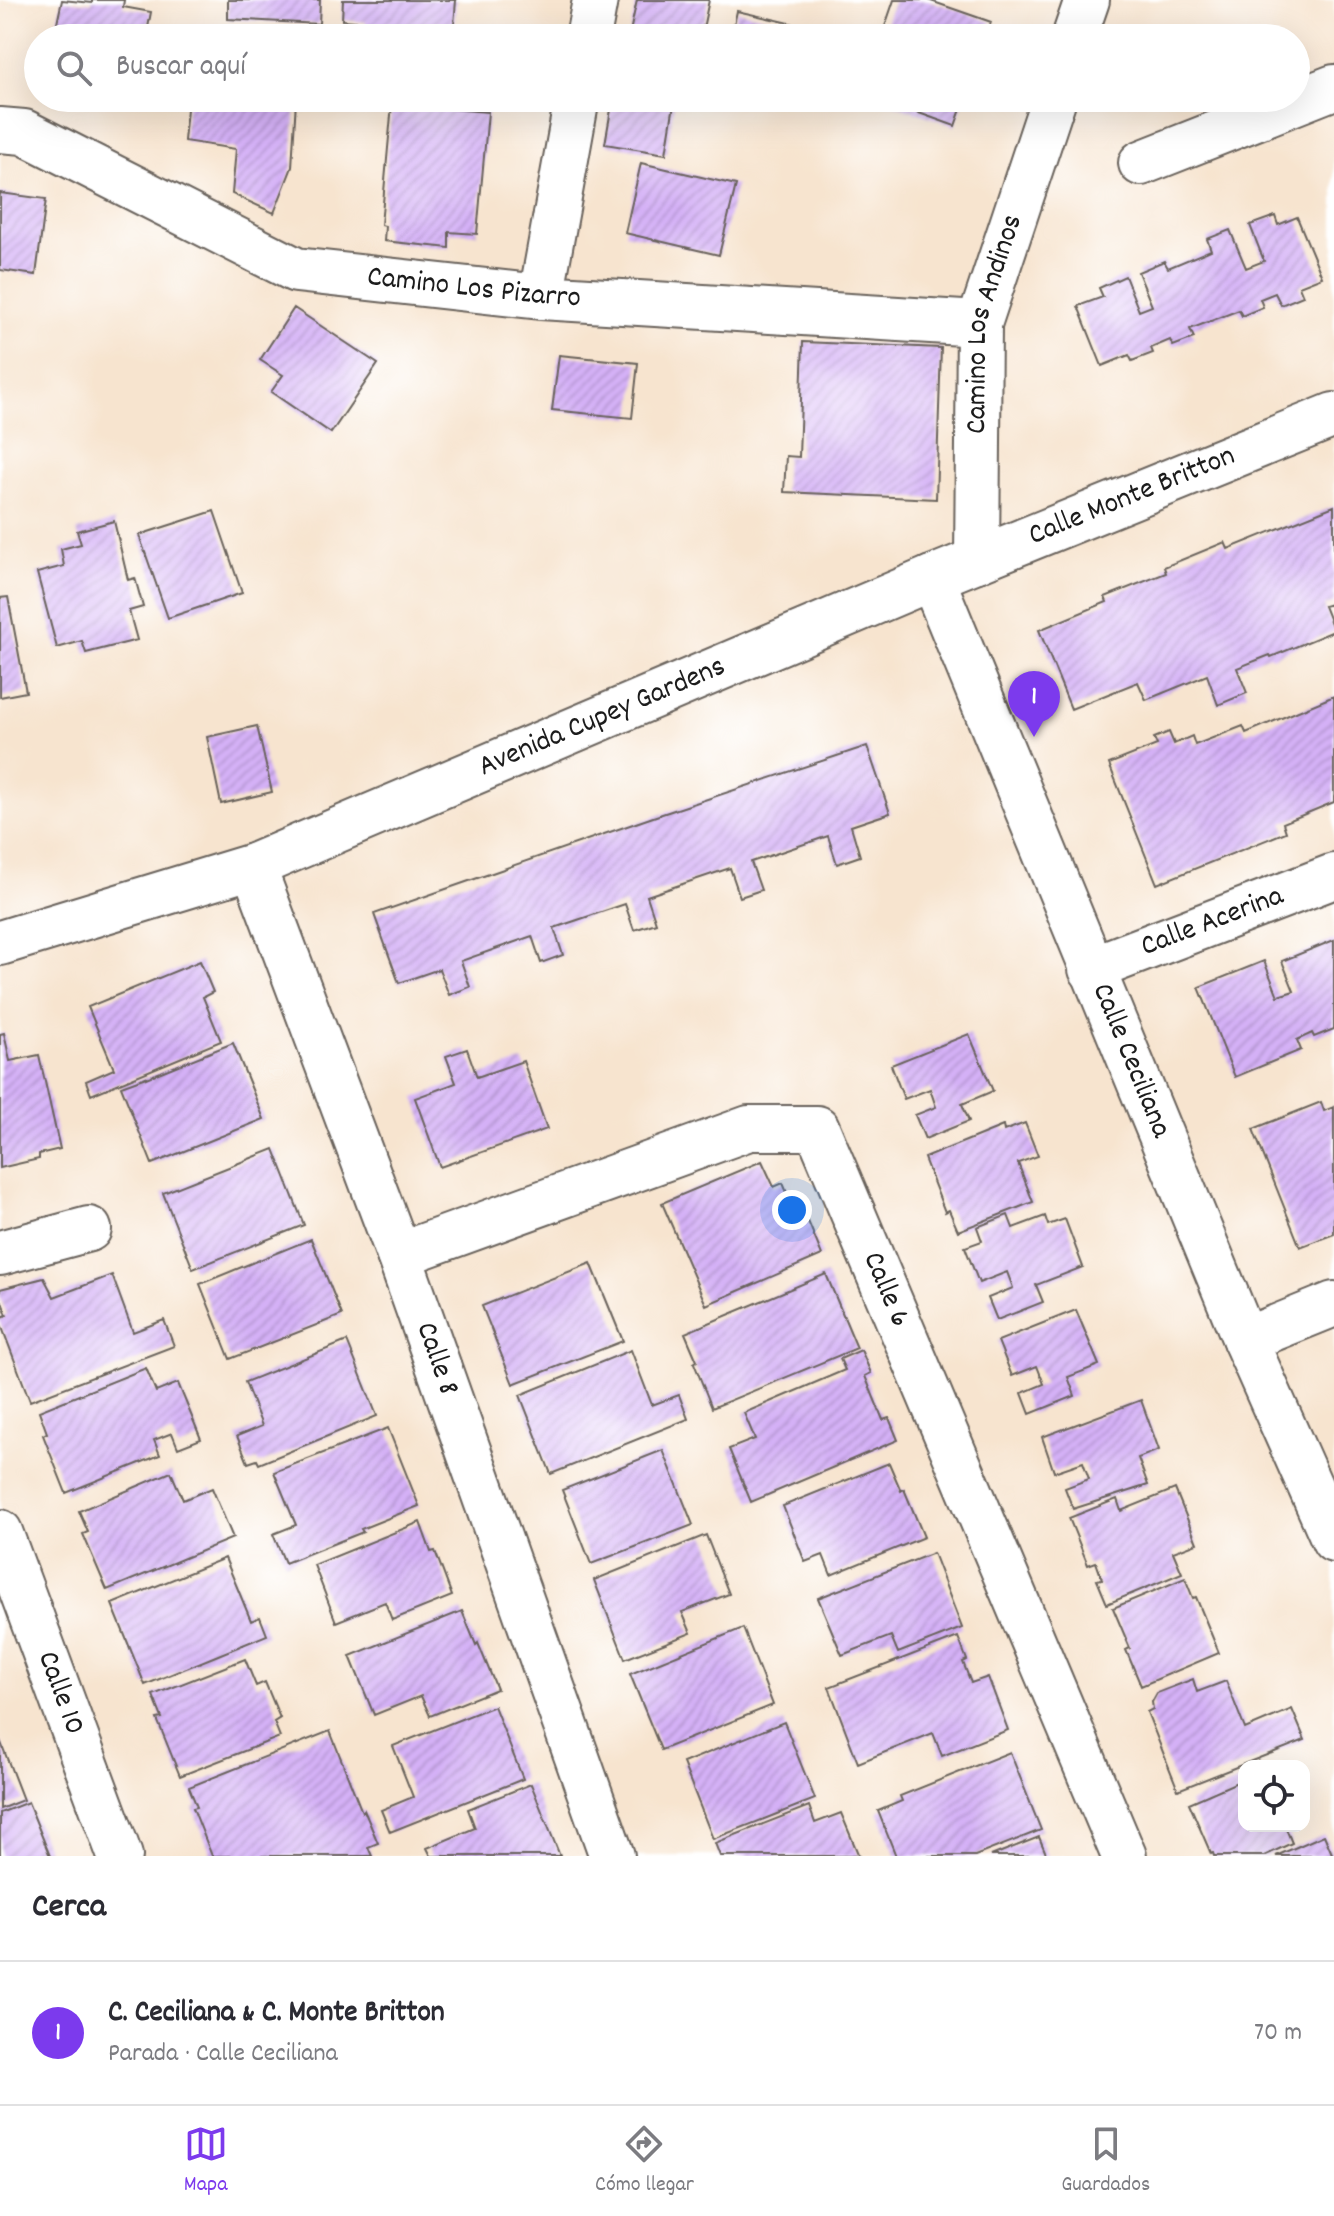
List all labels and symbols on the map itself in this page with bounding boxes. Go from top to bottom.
street label: Camino Los Andinos [957,209,1035,434]
street label: Camino Los Pizarro [365,256,582,321]
street label: Calle Monte Britton [1022,436,1242,558]
street label: Avenida Cupey Gardens [472,646,733,789]
pin: 1 [1008,671,1060,737]
street label: Calle Acerina [1135,875,1291,969]
street label: Calle Ceciliana [1079,977,1182,1146]
your location [772,1190,812,1230]
street label: Calle 6 [850,1246,920,1334]
street label: Calle 8 [403,1316,469,1402]
street label: Calle 10 [25,1645,95,1741]

